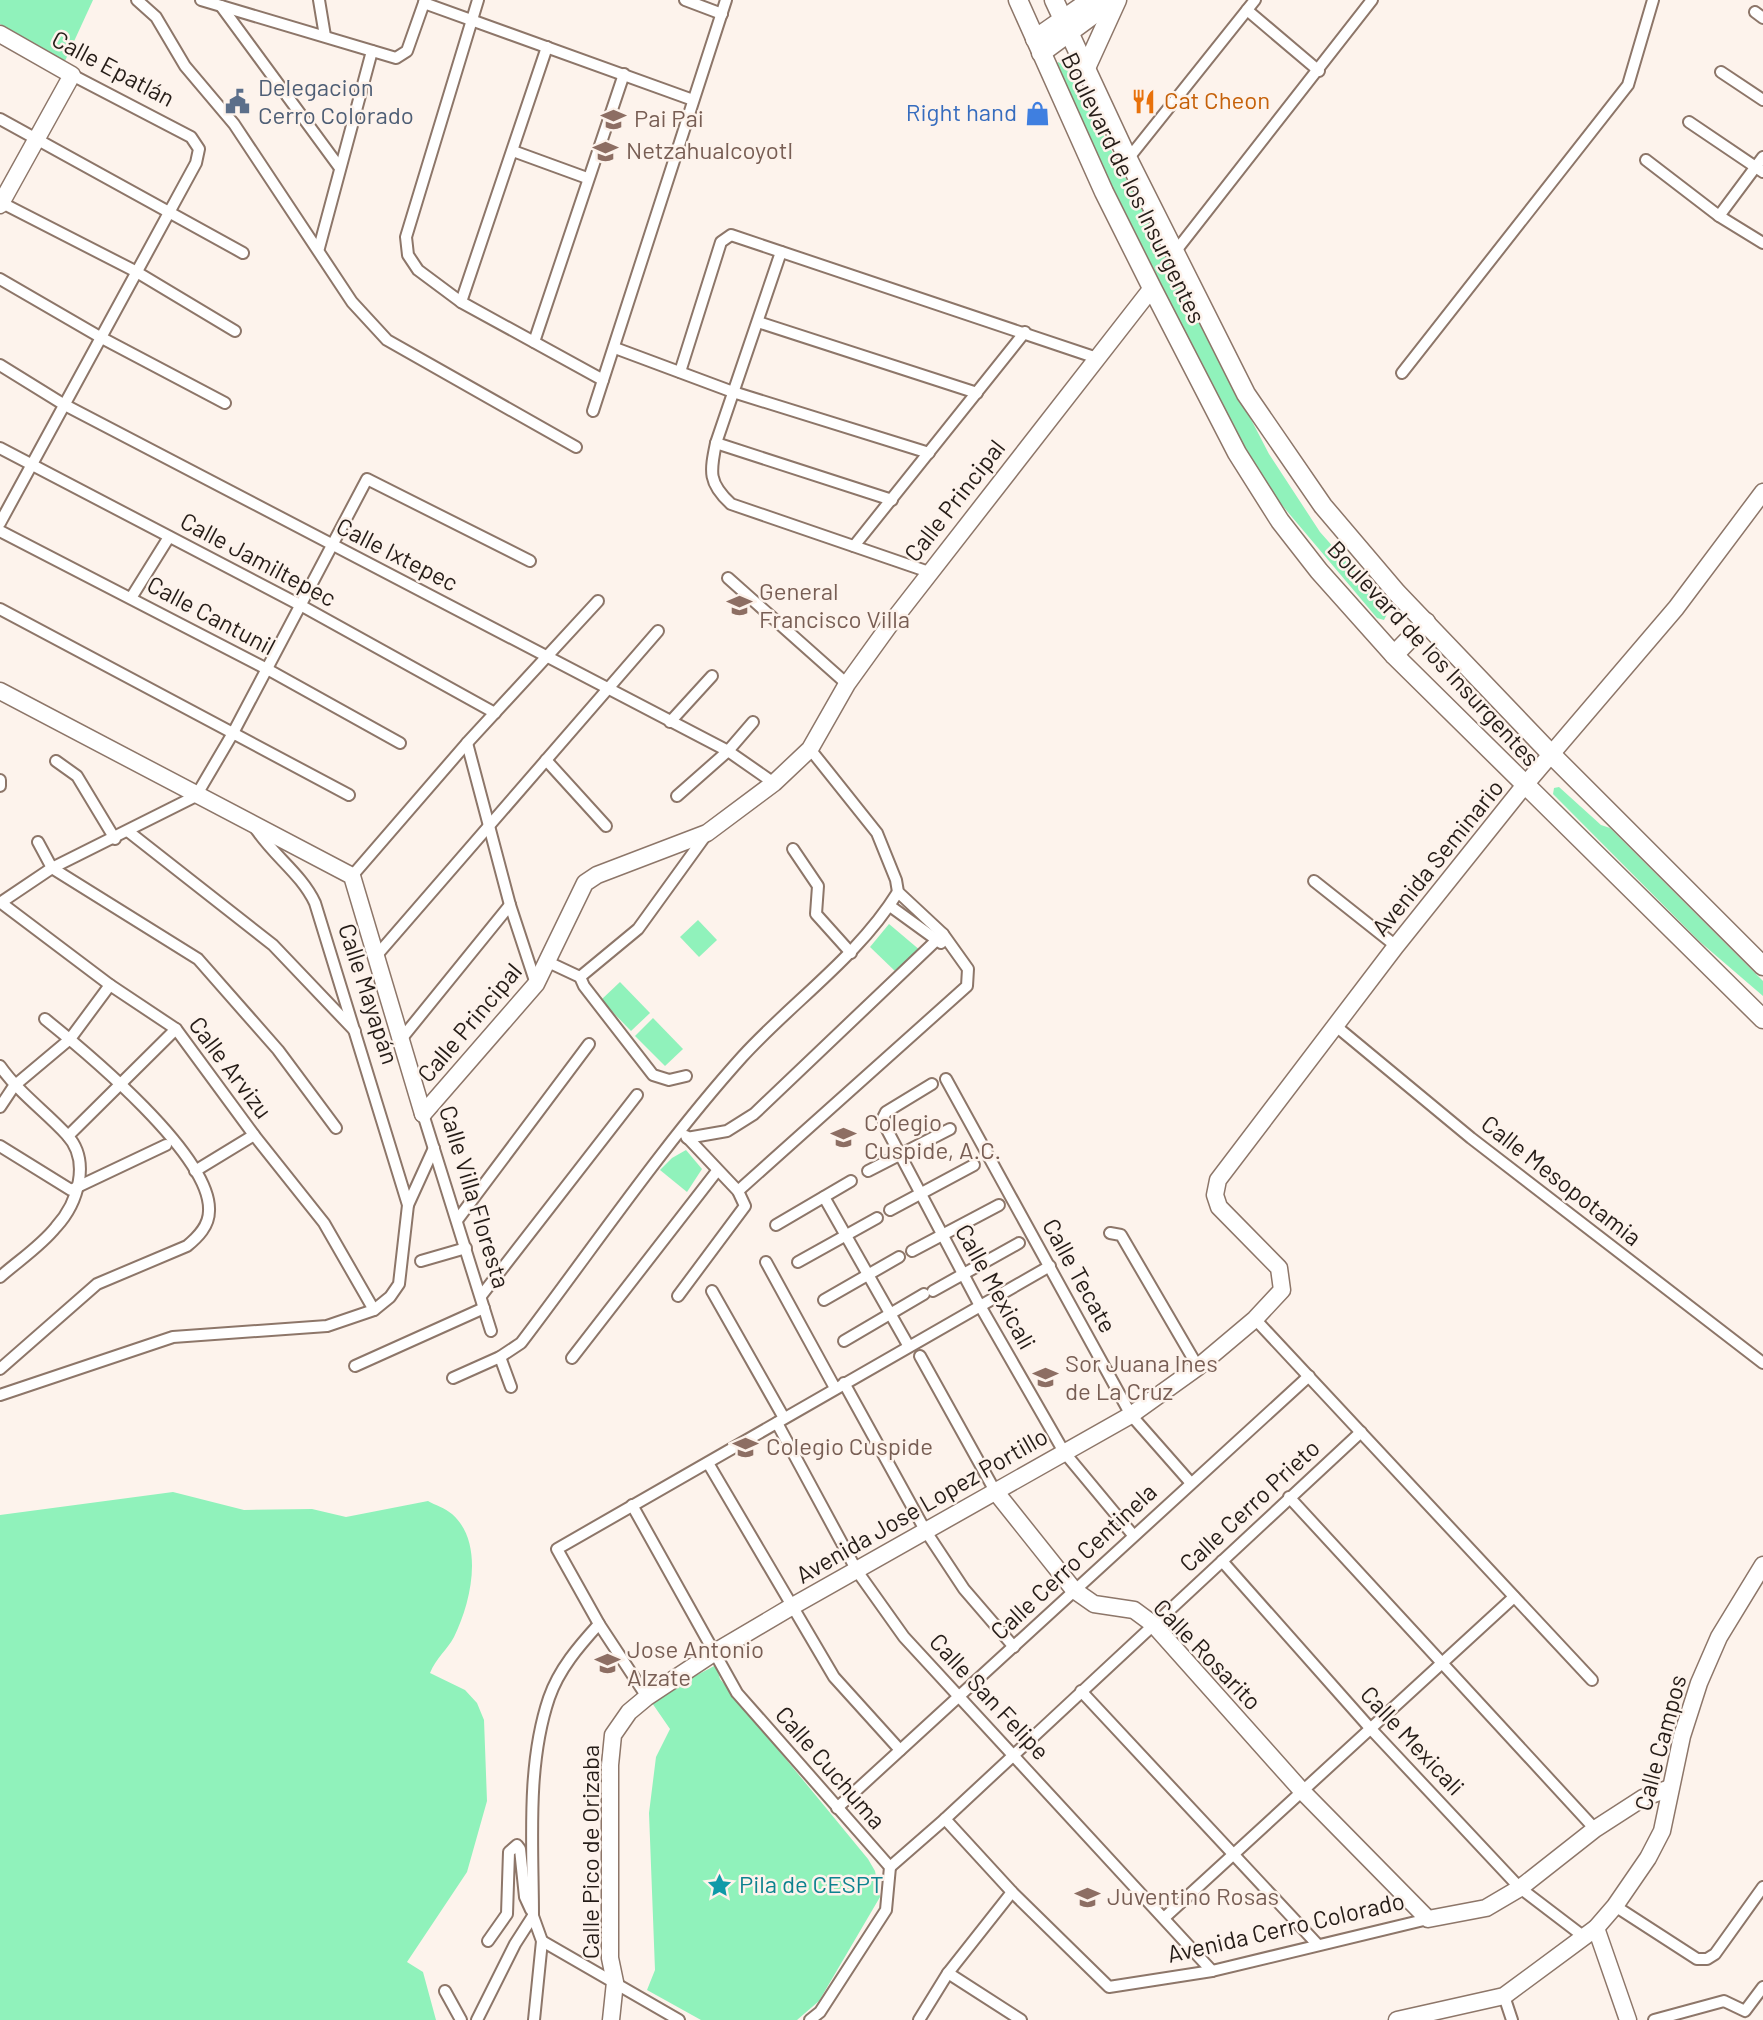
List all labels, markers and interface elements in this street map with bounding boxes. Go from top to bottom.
street label: Calle Epatlán [47,23,180,112]
street label: Boulevard de los Insurgentes [1056,47,1213,327]
place label: Delegacion Cerro Colorado [258,72,414,129]
place label: Cat Cheon [1164,85,1270,114]
restaurant icon: Cat Cheon [1130,87,1158,115]
public building icon: Delegacion Cerro Colorado [224,88,252,116]
place label: Right hand [906,97,1017,126]
shop icon: Right hand [1023,99,1051,127]
place label: Pai Pai [634,103,704,132]
school or university icon: Pai Pai [600,105,628,133]
place label: Netzahualcoyotl [626,135,793,164]
school or university icon: Netzahualcoyotl [592,137,620,165]
street label: Calle Principal [897,433,1010,567]
street label: Calle Jamiltepec [176,505,342,612]
street label: Calle Ixtepec [332,511,463,597]
street label: Boulevard de los Insurgentes [1322,534,1546,772]
street label: Calle Cantunil [143,569,281,661]
place label: General Francisco Villa [759,576,910,633]
school or university icon: General Francisco Villa [725,592,753,620]
street label: Avenida Seminario [1365,773,1509,941]
street label: Calle Mayapán [333,920,406,1067]
street label: Calle Principal [411,957,527,1088]
street label: Calle Arvizu [183,1010,279,1124]
street label: Calle Villa Floresta [434,1102,517,1291]
place label: Colegio Cuspide, A.C. [864,1107,1001,1164]
street label: Calle Mesopotamia [1476,1108,1648,1251]
school or university icon: Colegio Cuspide, A.C. [830,1123,858,1151]
street label: Calle Tecate [1037,1213,1124,1337]
street label: Calle Mexicali [950,1219,1043,1354]
place label: Sor Juana Ines de La Cruz [1065,1348,1218,1405]
school or university icon: Sor Juana Ines de La Cruz [1031,1364,1059,1392]
street label: Avenida Jose Lopez Portillo [790,1421,1052,1589]
place label: Colegio Cuspide [766,1431,933,1460]
school or university icon: Colegio Cuspide [732,1433,760,1461]
street label: Calle Cerro Prieto [1173,1433,1325,1577]
street label: Calle Cerro Centinela [984,1477,1162,1645]
street label: Calle Rosarito [1148,1592,1268,1716]
street label: Calle San Felipe [924,1627,1056,1765]
place label: Jose Antonio Alzate [627,1634,764,1691]
school or university icon: Jose Antonio Alzate [593,1650,621,1678]
street label: Calle Campos [1627,1671,1692,1814]
street label: Calle Mexicali [1355,1679,1471,1801]
street label: Calle Cuchuma [770,1700,892,1834]
street label: Calle Pico de Orizaba [575,1745,604,1959]
place label: Pila de CESPT [739,1869,884,1898]
place icon: Pila de CESPT [705,1871,733,1899]
place label: Juventino Rosas [1107,1881,1279,1910]
school or university icon: Juventino Rosas [1073,1883,1101,1911]
street label: Avenida Cerro Colorado [1164,1885,1407,1968]

